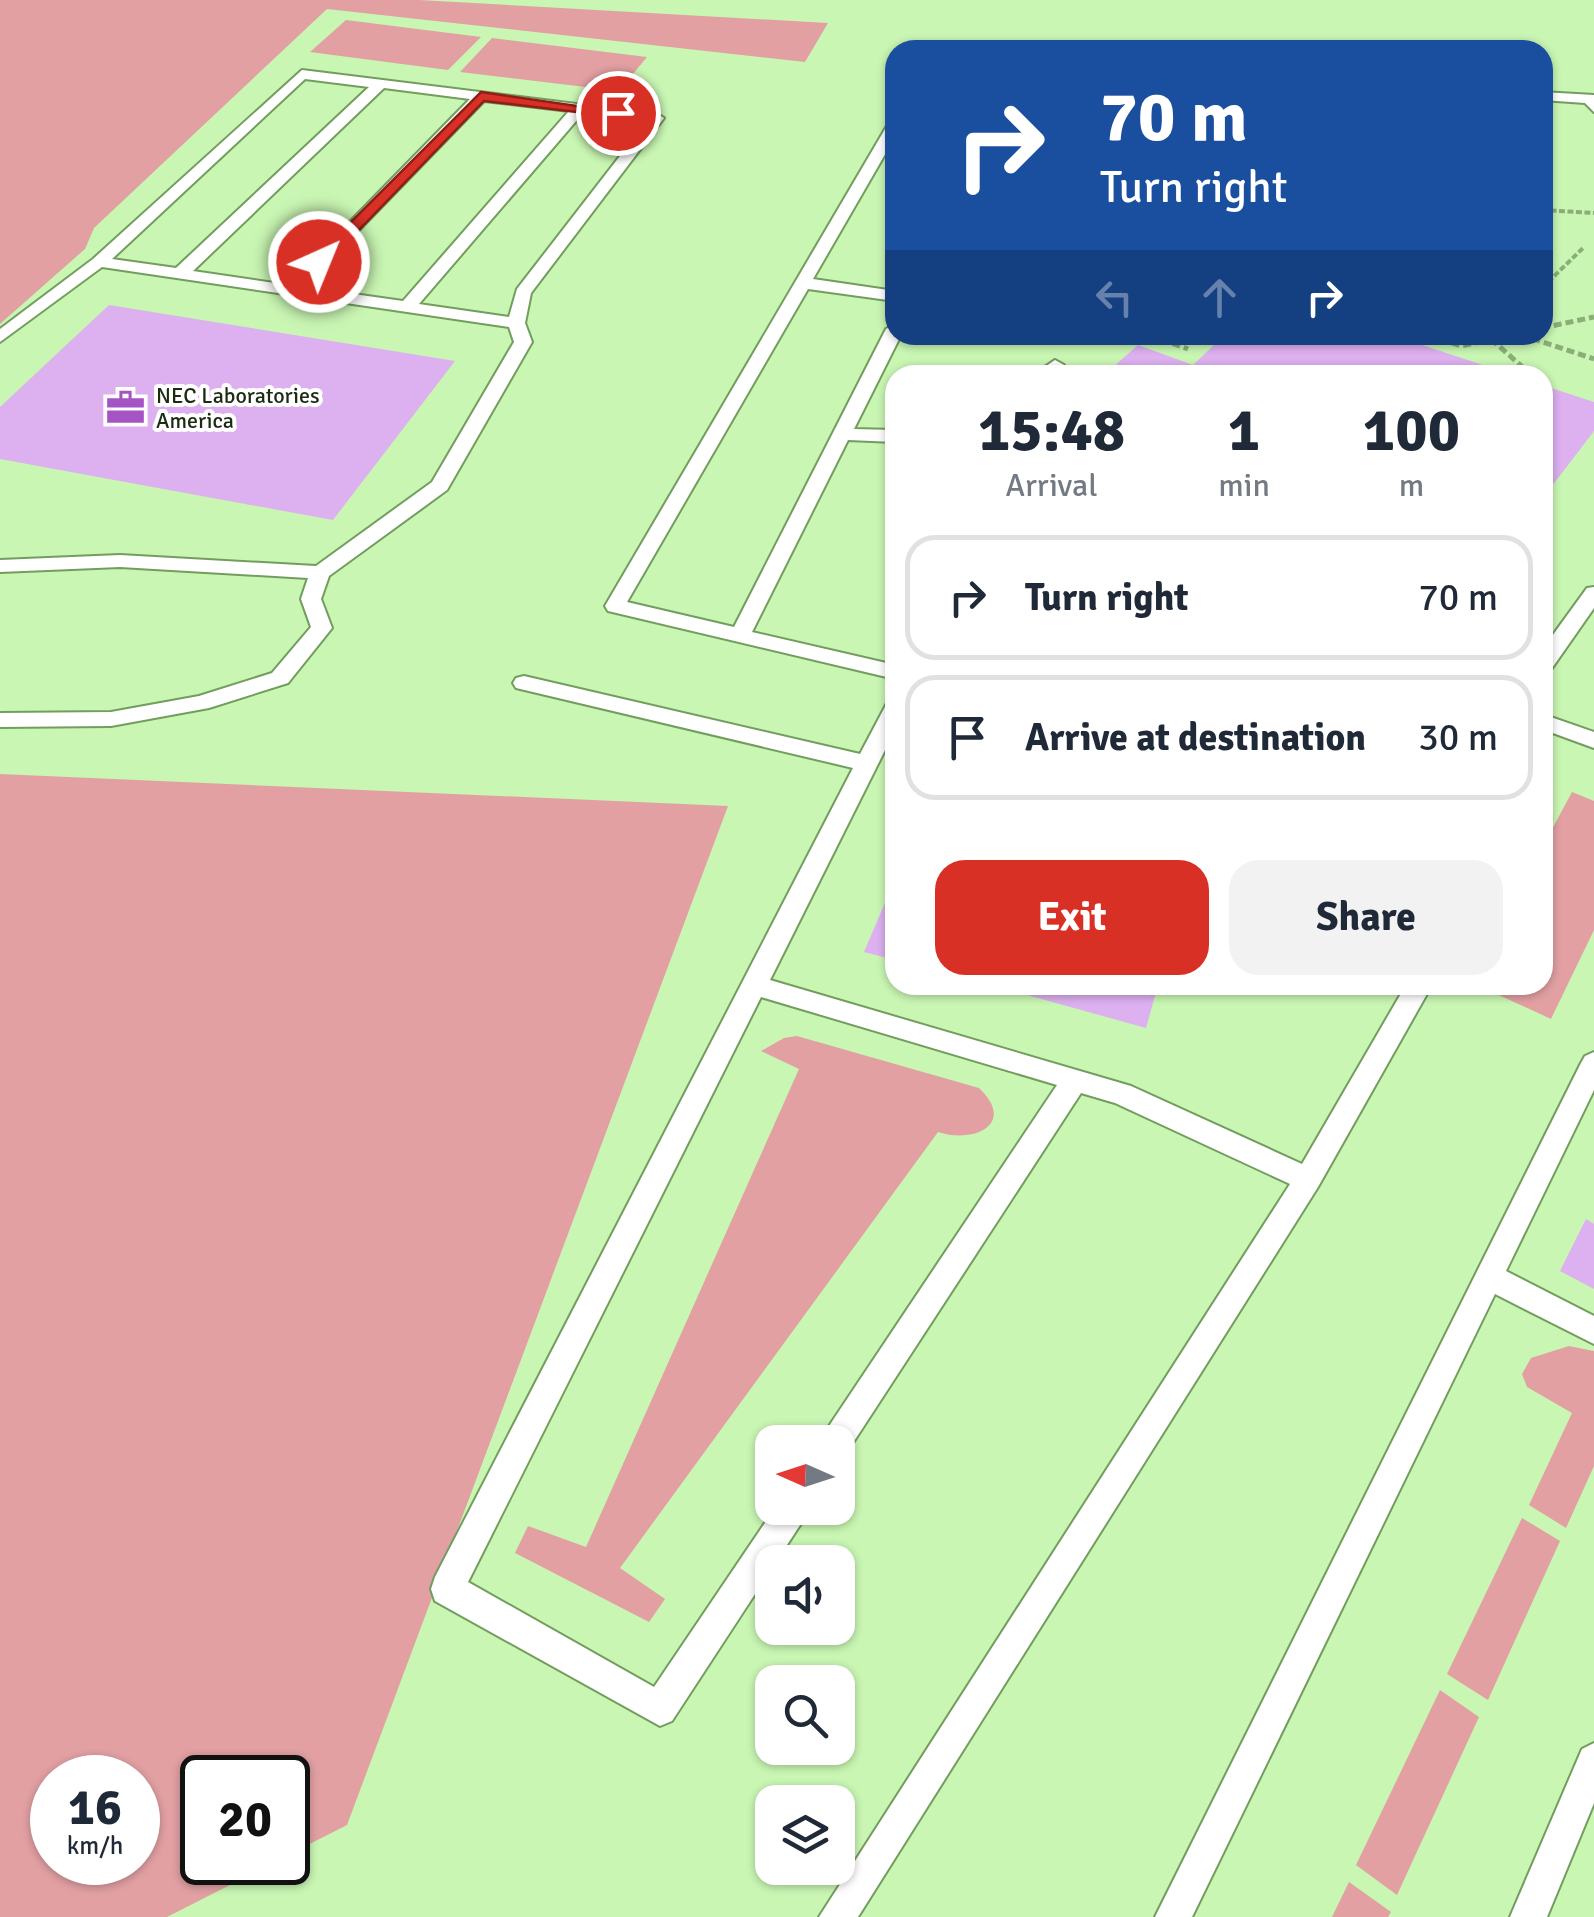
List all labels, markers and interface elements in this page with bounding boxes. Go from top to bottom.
pin [576,71,661,156]
text: 70 m [1100,74,1248,160]
icon: right [935,80,1065,210]
icon: arrive [591,86,646,141]
text: Turn right [1100,160,1288,215]
position arrow [267,210,371,314]
icon: left [1087,270,1142,325]
icon: ahead [1192,270,1247,325]
icon: right [1297,270,1352,325]
place label: NEC Laboratories America [156,382,320,434]
office icon: NEC Laboratories America [105,387,147,429]
text: 15:48 [978,394,1125,468]
text: 1 [1228,394,1260,468]
text: 100 [1363,394,1460,468]
text: Arrival [1006,466,1098,505]
text: min [1218,466,1270,505]
text: m [1399,466,1424,505]
icon: right [940,570,995,625]
text: Turn right [1025,574,1189,621]
text: 70 m [1418,574,1498,621]
icon: arrive [940,710,995,765]
text: Arrive at destination [1025,714,1366,761]
text: 30 m [1418,714,1498,761]
button: Exit [935,860,1209,975]
button: Share [1229,860,1503,975]
north arrow [755,1425,855,1525]
map controls [755,1425,855,1885]
button: sound [755,1545,855,1645]
button: search [755,1665,855,1765]
speed limit sign: 20 [180,1755,310,1885]
text: 16 [68,1777,122,1839]
button: layers [755,1785,855,1885]
text: km/h [67,1830,123,1861]

